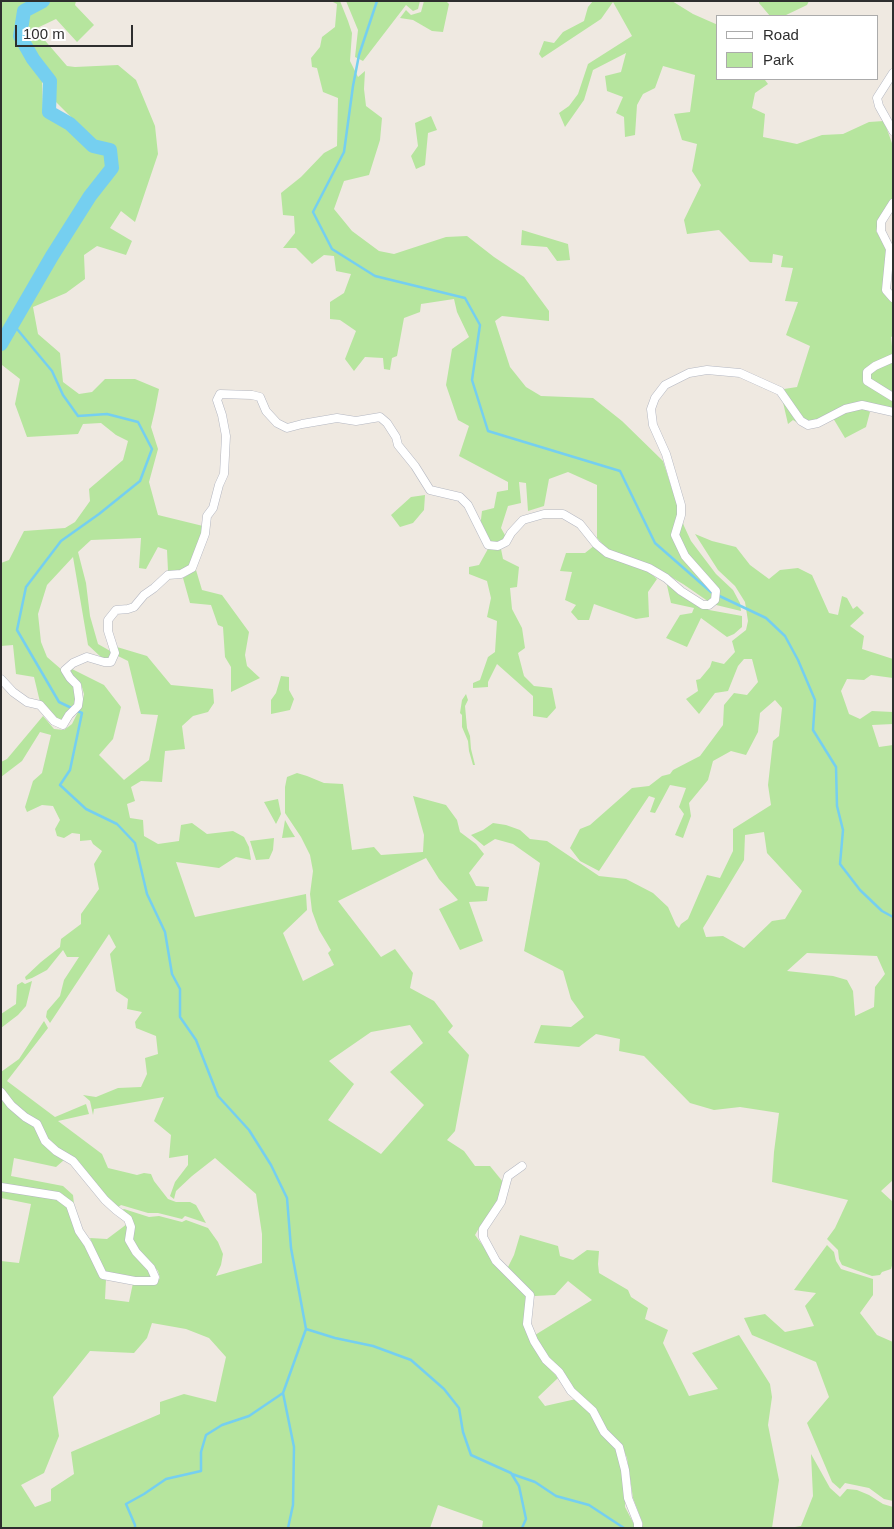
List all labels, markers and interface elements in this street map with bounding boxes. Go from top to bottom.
scale bar [18,15,135,47]
legend [716,15,879,80]
text: 100 m [23,25,65,42]
text: Road [763,26,799,43]
text: Park [763,51,794,68]

